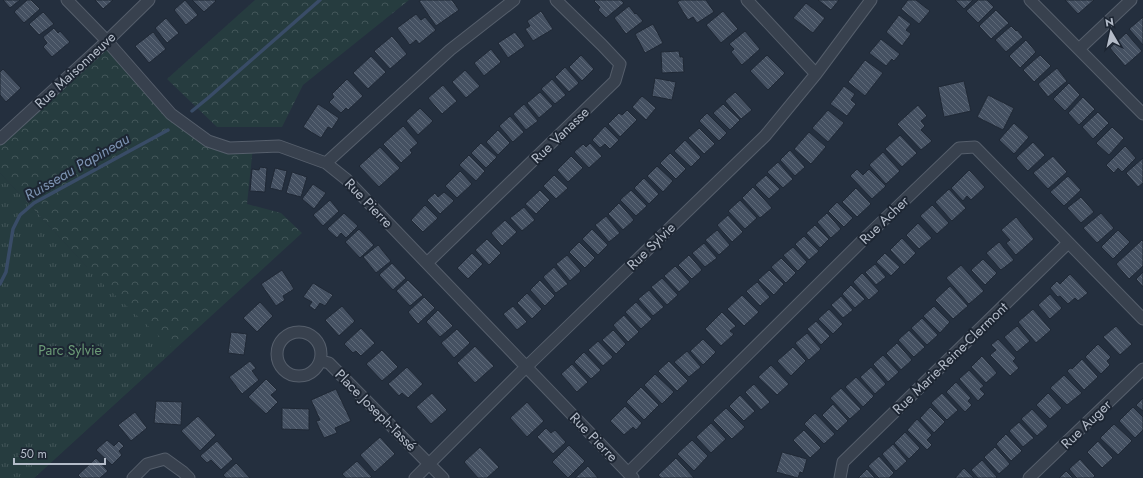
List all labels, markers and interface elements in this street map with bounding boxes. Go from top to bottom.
north arrow [1091,12,1131,52]
text: N [1104,14,1115,31]
street label: Rue Maisonneuve [30,27,120,113]
street label: Rue Vanasse [527,102,593,168]
water label: Ruisseau Papineau [20,128,134,206]
street label: Rue Pierre [340,174,398,232]
street label: Rue Acher [855,191,913,249]
street label: Rue Sylvie [622,218,680,274]
street label: Rue Marie-Reine-Clermont [888,297,1013,419]
park label: Parc Sylvie [38,340,102,360]
street label: Place Joseph-Tassé [331,365,421,455]
street label: Rue Auger [1056,395,1116,453]
street label: Rue Pierre [565,408,623,466]
scale bar [14,440,105,466]
text: 50 m [20,445,47,463]

